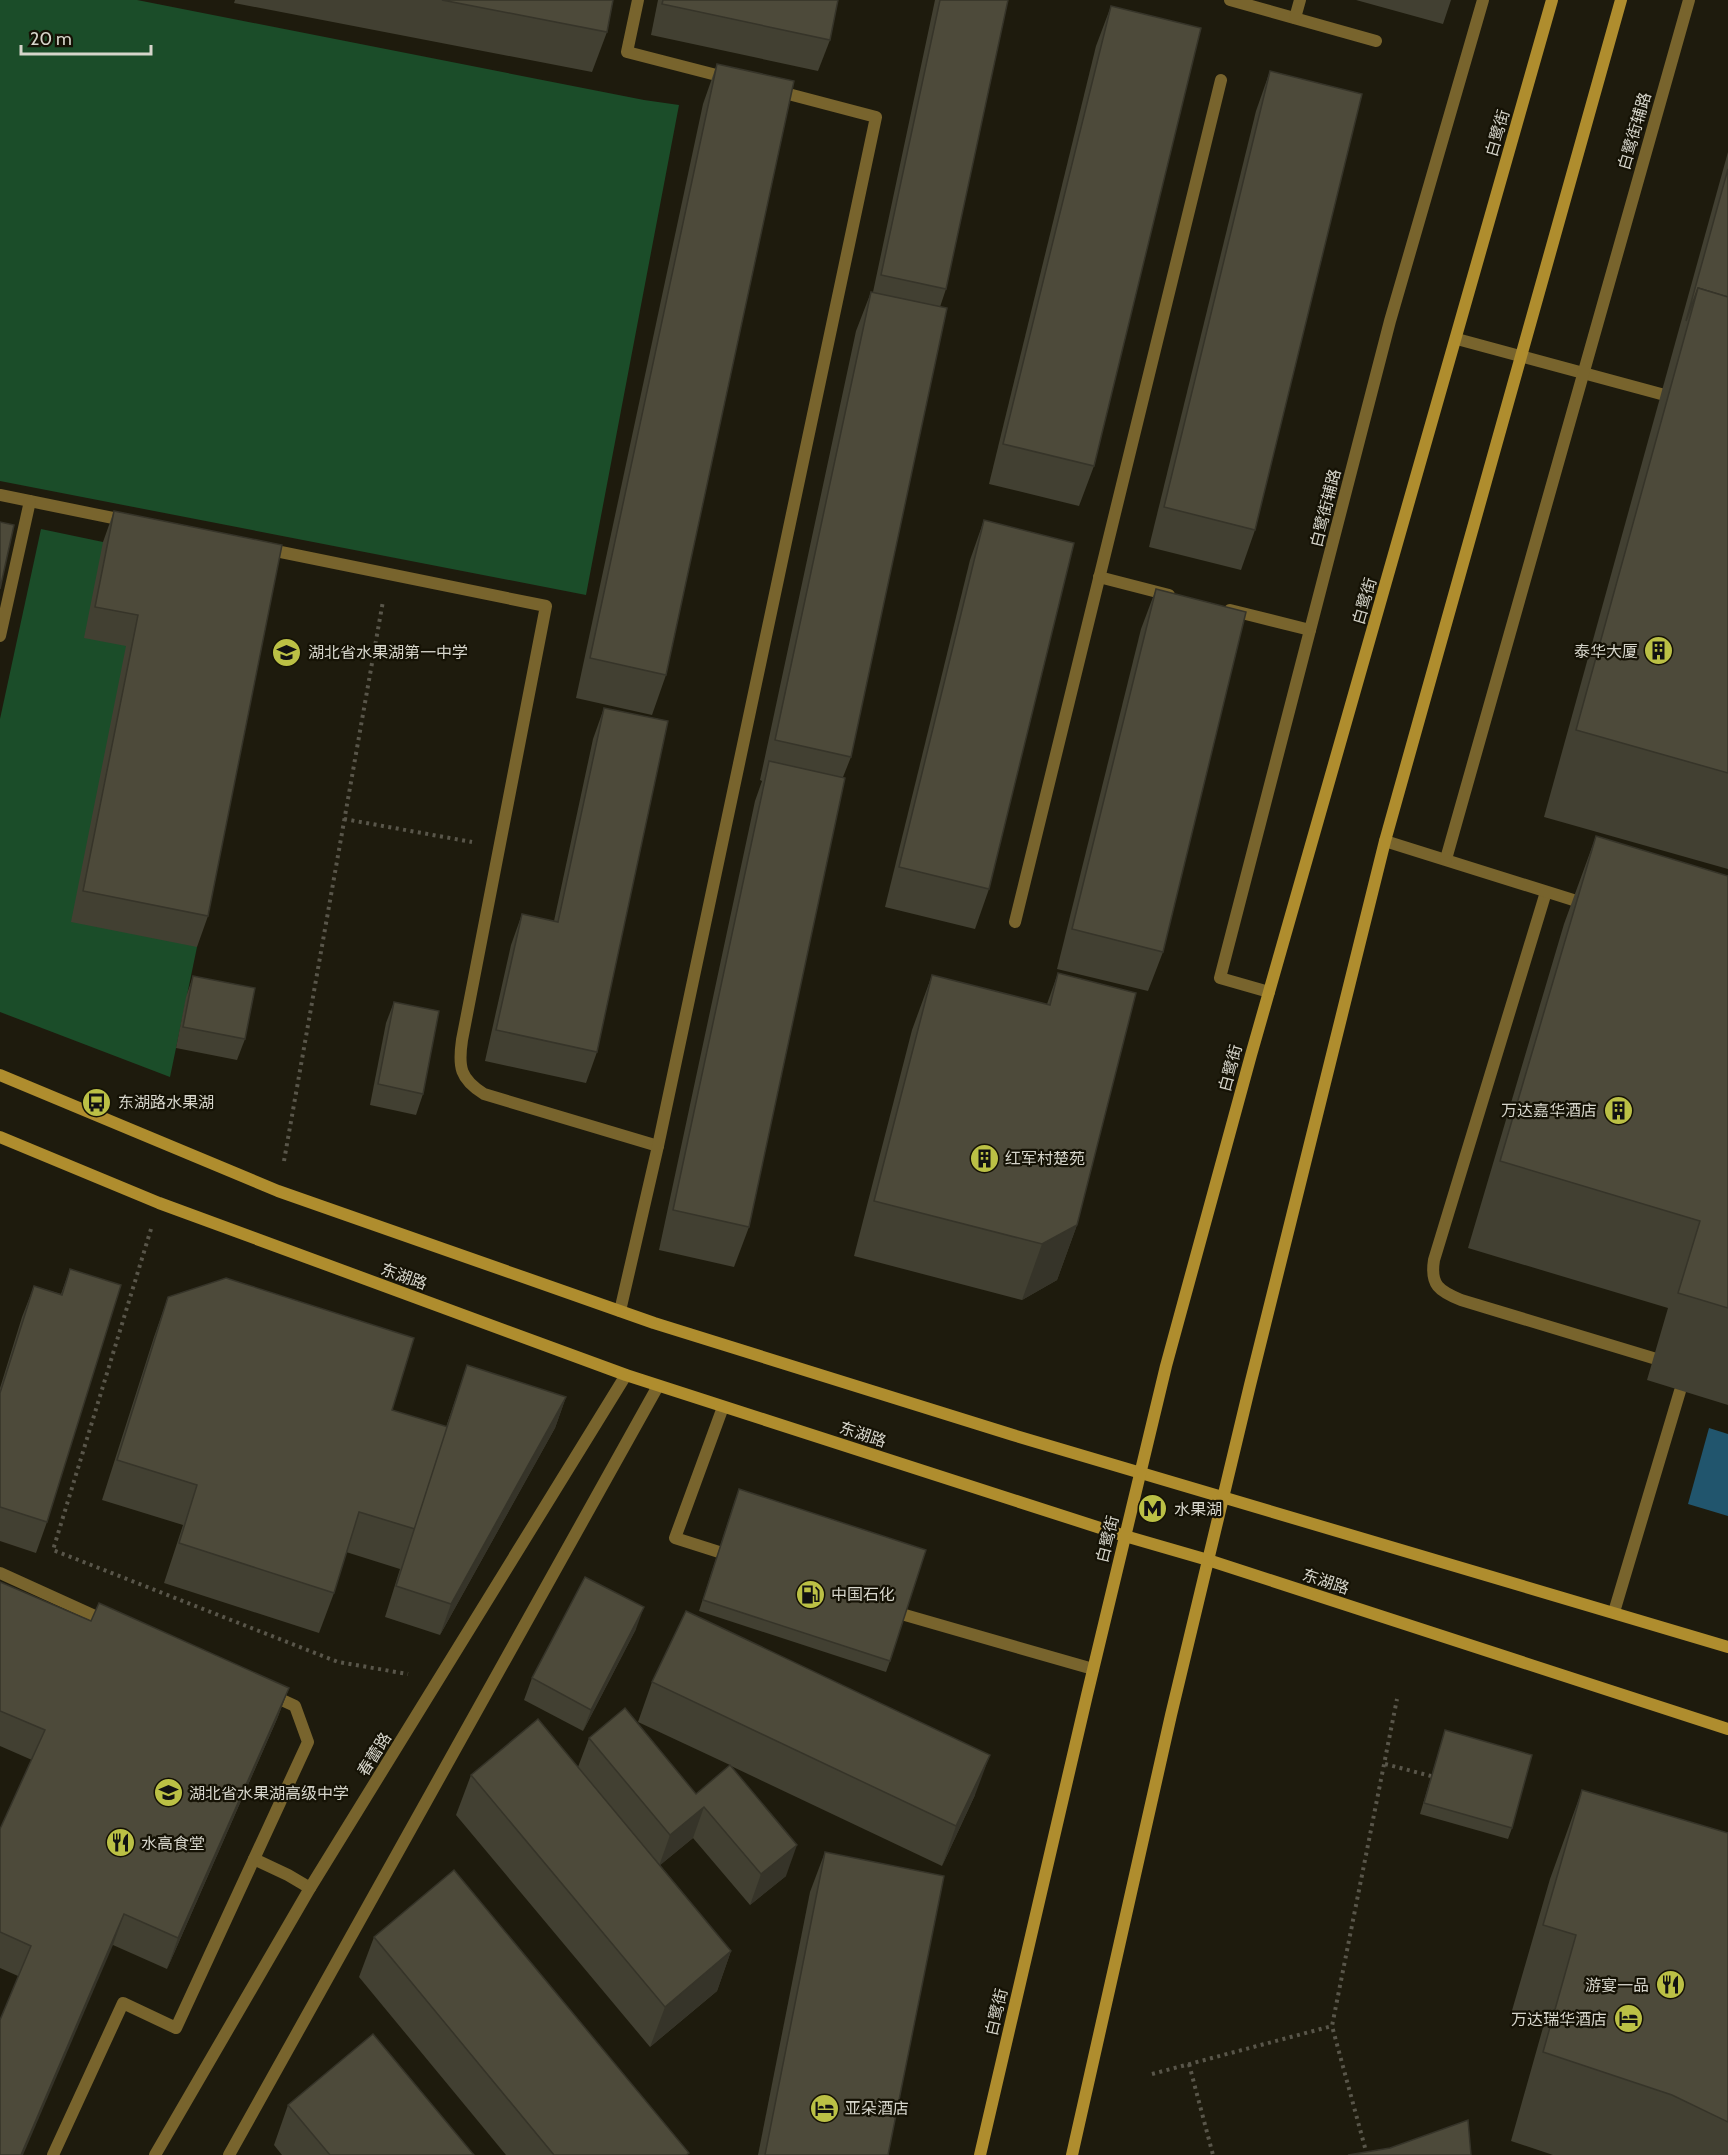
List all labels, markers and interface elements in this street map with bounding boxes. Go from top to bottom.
scale bar [21,18,152,56]
text: 20 m [30,28,72,50]
street label: 白鹭街辅路 [1614,90,1655,172]
street label: 白鹭街 [1482,107,1513,159]
street label: 白鹭街辅路 [1307,467,1344,549]
street label: 白鹭街 [1349,575,1380,627]
building icon: 泰华大厦 [1643,635,1675,667]
school or university icon: 湖北省水果湖第一中学 [271,636,303,668]
place label: 泰华大厦 [1574,642,1638,661]
place label: 湖北省水果湖第一中学 [308,643,468,662]
street label: 白鹭街 [1215,1042,1246,1094]
bus stop icon: 东湖路水果湖 [81,1086,113,1118]
place label: 东湖路水果湖 [118,1093,214,1112]
building icon: 万达嘉华酒店 [1602,1094,1634,1126]
place label: 万达嘉华酒店 [1501,1101,1597,1120]
building icon: 红军村楚苑 [968,1142,1000,1174]
place label: 红军村楚苑 [1005,1149,1085,1168]
street label: 东湖路 [378,1259,430,1294]
street label: 东湖路 [837,1418,889,1451]
metro station icon: 水果湖 [1137,1493,1169,1525]
place label: 水果湖 [1174,1500,1222,1519]
street label: 白鹭街 [1092,1514,1123,1565]
street label: 东湖路 [1300,1565,1352,1598]
fuel station icon: 中国石化 [794,1578,826,1610]
place label: 中国石化 [831,1585,895,1604]
street label: 春蕾路 [354,1729,395,1780]
school or university icon: 湖北省水果湖高级中学 [152,1777,184,1809]
place label: 湖北省水果湖高级中学 [189,1784,349,1803]
restaurant icon: 水高食堂 [104,1827,136,1859]
place label: 水高食堂 [141,1834,205,1853]
restaurant icon: 游宴一品 [1654,1969,1686,2001]
place label: 游宴一品 [1585,1976,1649,1995]
street label: 白鹭街 [982,1987,1011,2038]
hotel icon: 万达瑞华酒店 [1612,2003,1644,2035]
place label: 万达瑞华酒店 [1511,2010,1607,2029]
hotel icon: 亚朵酒店 [808,2092,840,2124]
place label: 亚朵酒店 [845,2099,909,2118]

